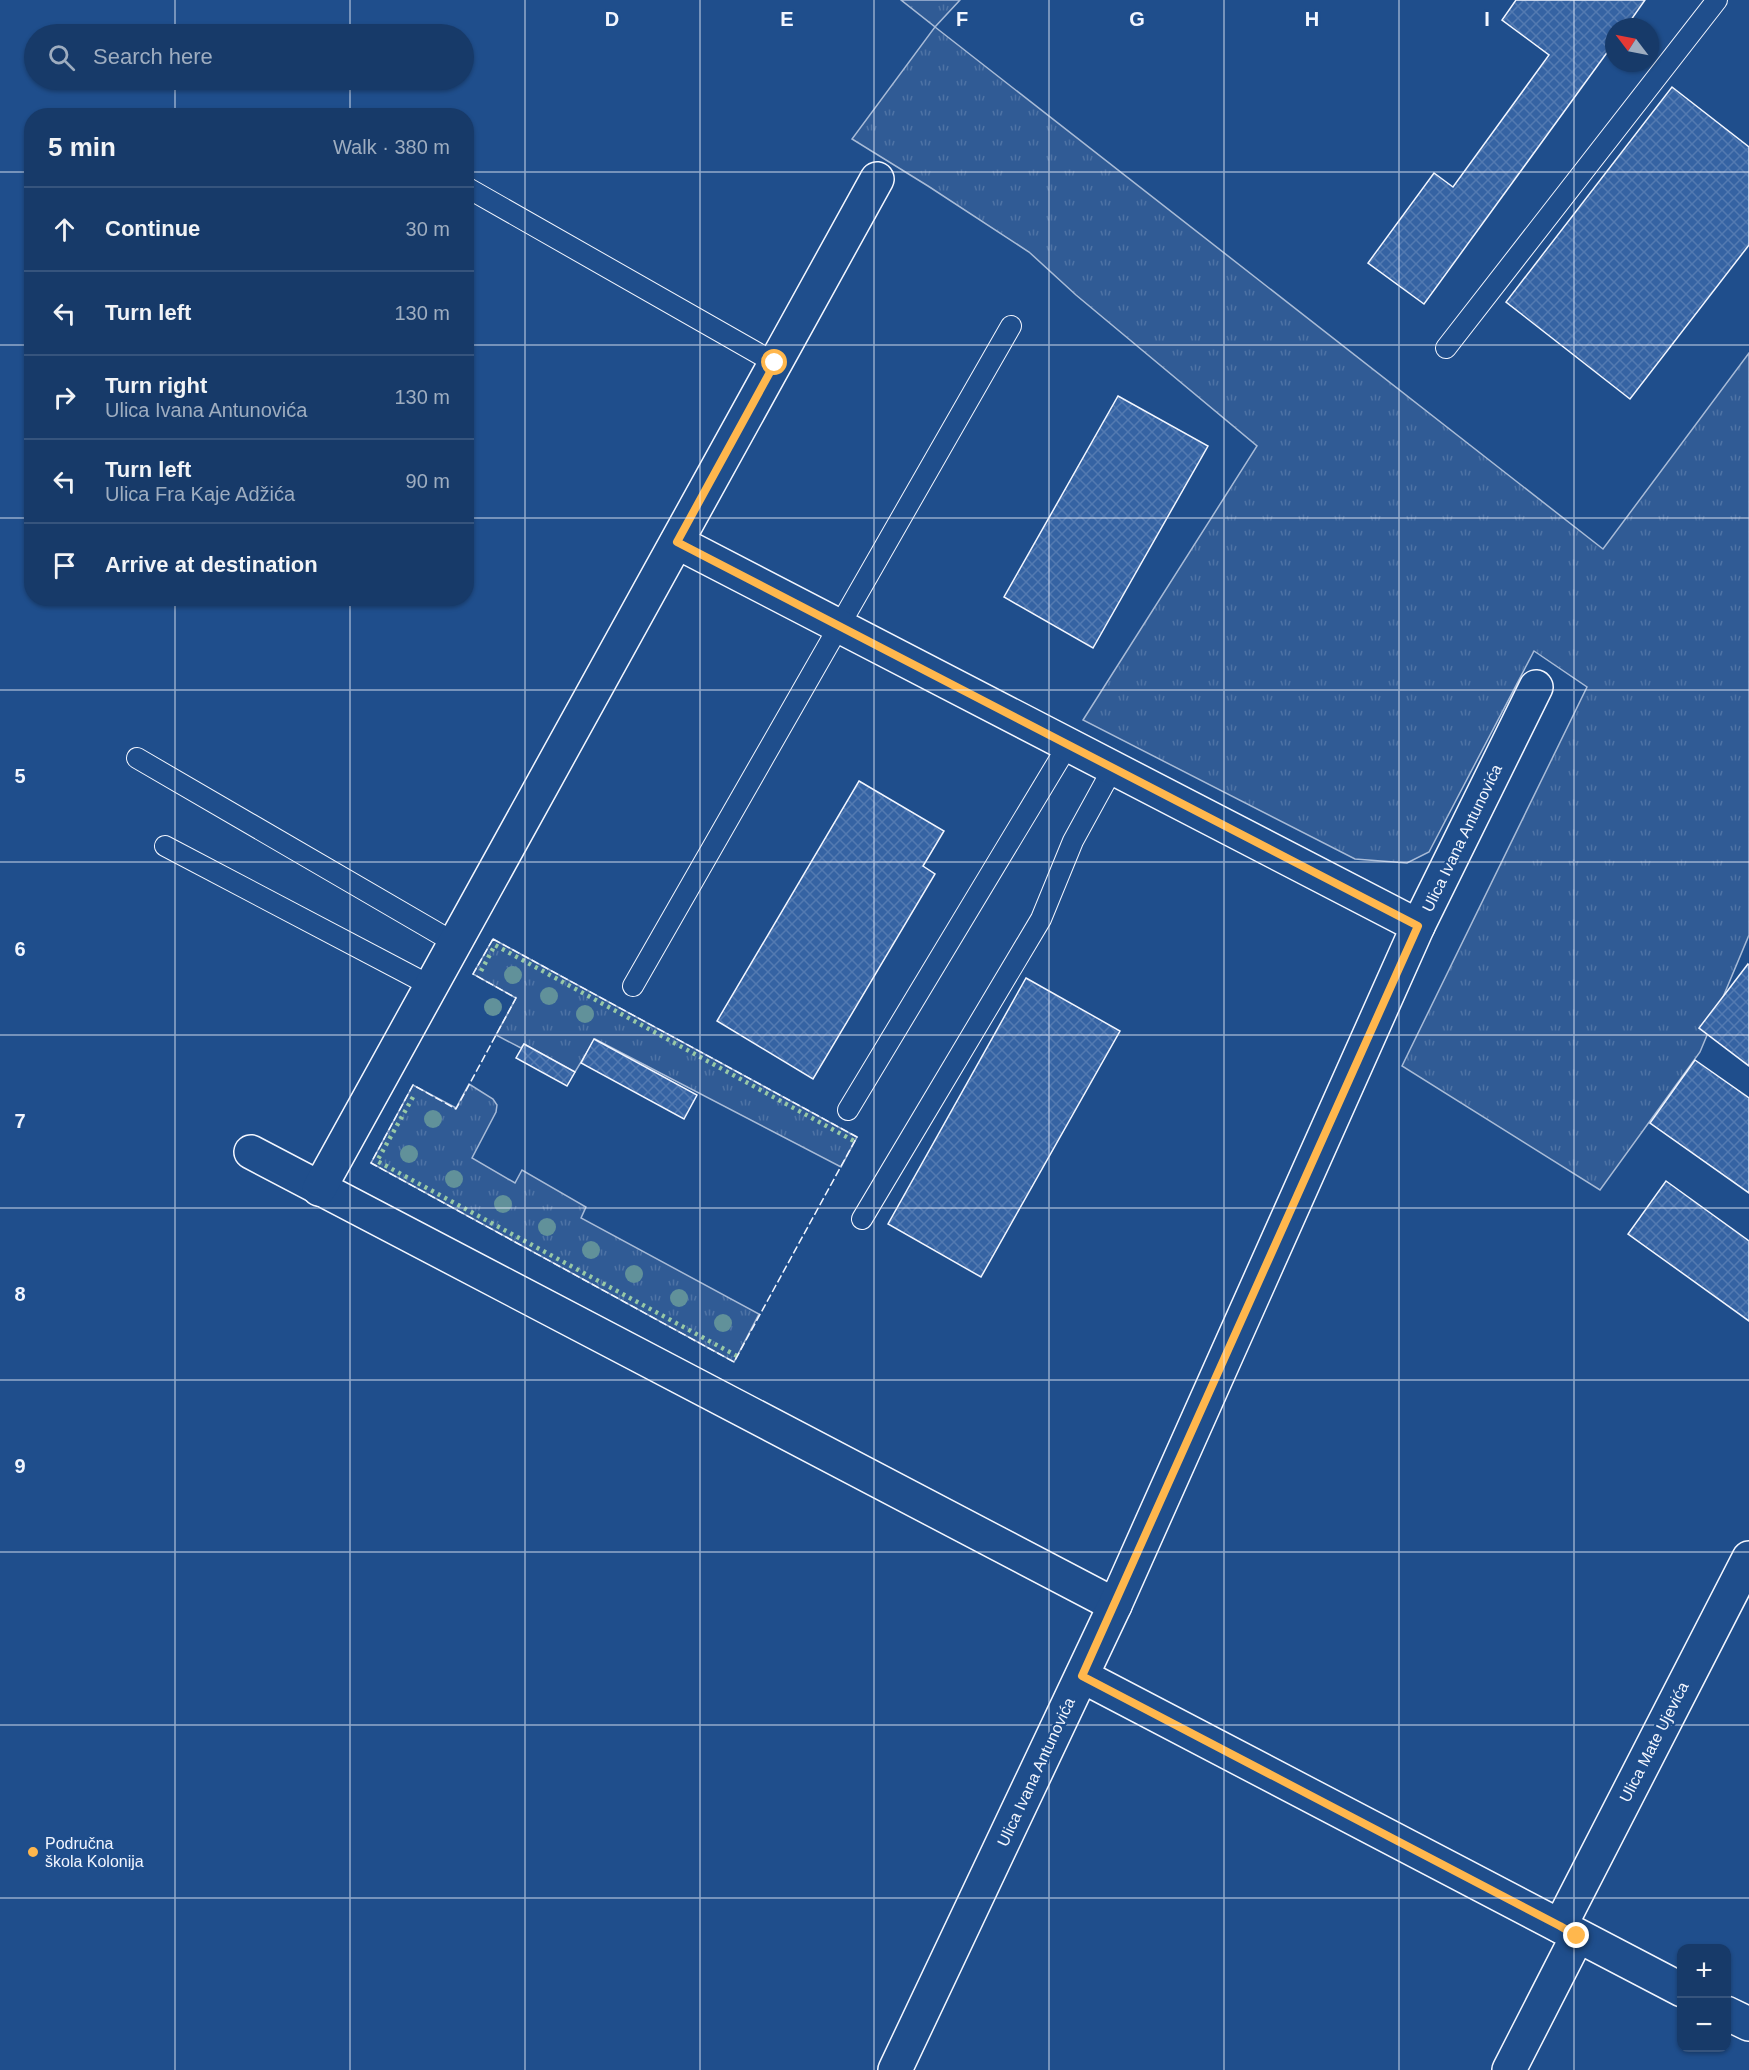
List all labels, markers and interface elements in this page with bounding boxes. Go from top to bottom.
text: D [605,8,619,30]
text: E [780,8,794,30]
text: F [956,8,968,30]
text: G [1129,8,1145,30]
text: H [1305,8,1319,30]
text: I [1484,8,1490,30]
north arrow [1605,18,1659,72]
search box [24,24,474,90]
icon: search [45,41,78,74]
text: Search here [93,44,213,69]
text: 5 min [48,132,116,162]
text: Walk · 380 m [333,136,450,158]
icon: ahead [48,213,81,246]
text: Continue [105,216,200,241]
text: 30 m [406,218,450,240]
icon: left [48,297,81,330]
text: Turn left [105,300,191,325]
text: 130 m [394,302,450,324]
route start [761,349,787,375]
text: Turn right [105,373,207,398]
icon: right [48,381,81,414]
text: 130 m [394,386,450,408]
text: Ulica Ivana Antunovića [105,399,307,421]
text: Turn left [105,457,191,482]
icon: left [48,465,81,498]
text: 90 m [406,470,450,492]
text: Ulica Fra Kaje Adžića [105,483,295,505]
icon: arrive [48,549,81,582]
text: Arrive at destination [105,552,318,577]
street label: Ulica Ivana Antunovića [1419,761,1505,914]
text: 5 [14,765,26,787]
text: 6 [14,938,26,960]
text: 7 [14,1110,26,1132]
text: 8 [14,1283,26,1305]
text: 9 [14,1455,26,1477]
street label: Ulica Mate Ujevića [1616,1679,1692,1805]
street label: Ulica Ivana Antunovića [994,1695,1078,1849]
place label: Područna škola Kolonija [45,1835,144,1870]
marker: Područna škola Kolonija [26,1845,40,1859]
route end [1563,1922,1589,1948]
map controls [1677,1944,1731,2052]
button: + [1677,1944,1731,1998]
button: − [1677,1998,1731,2052]

